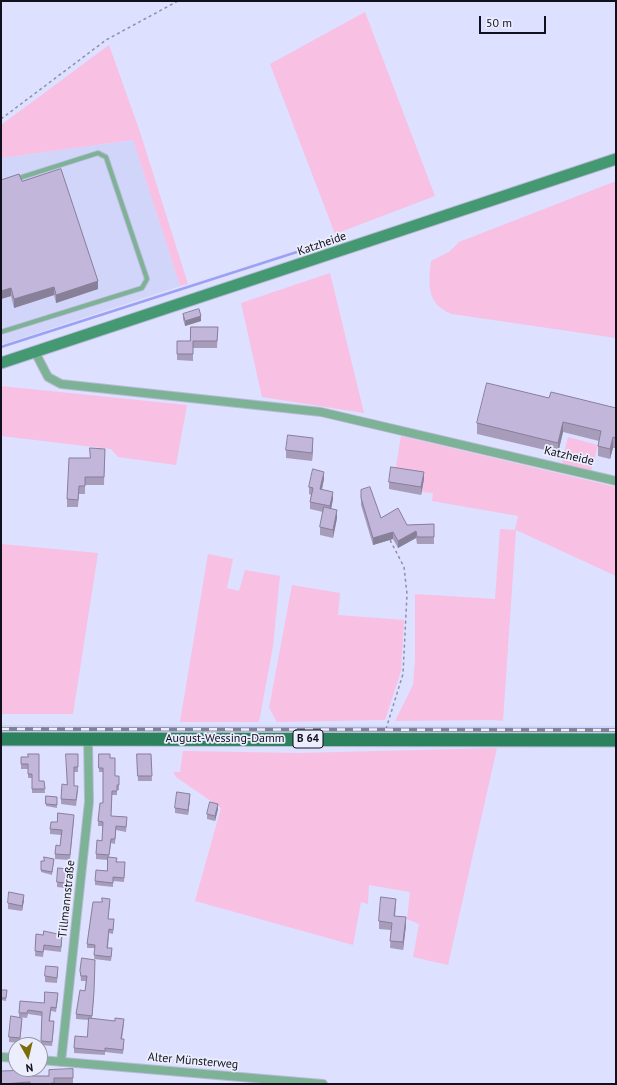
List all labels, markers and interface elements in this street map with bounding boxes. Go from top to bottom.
scale bar [481,8,548,34]
text: 50 m [486,15,512,30]
street label: Katzheide [296,229,348,259]
street label: Katzheide [543,443,595,469]
road number: B 64 [293,730,323,748]
street label: August-Wessing-Damm [166,732,284,746]
street label: Tillmannstraße [56,859,78,939]
north arrow [8,1037,48,1077]
street label: Alter Münsterweg [147,1050,239,1072]
text: N [25,1060,34,1075]

